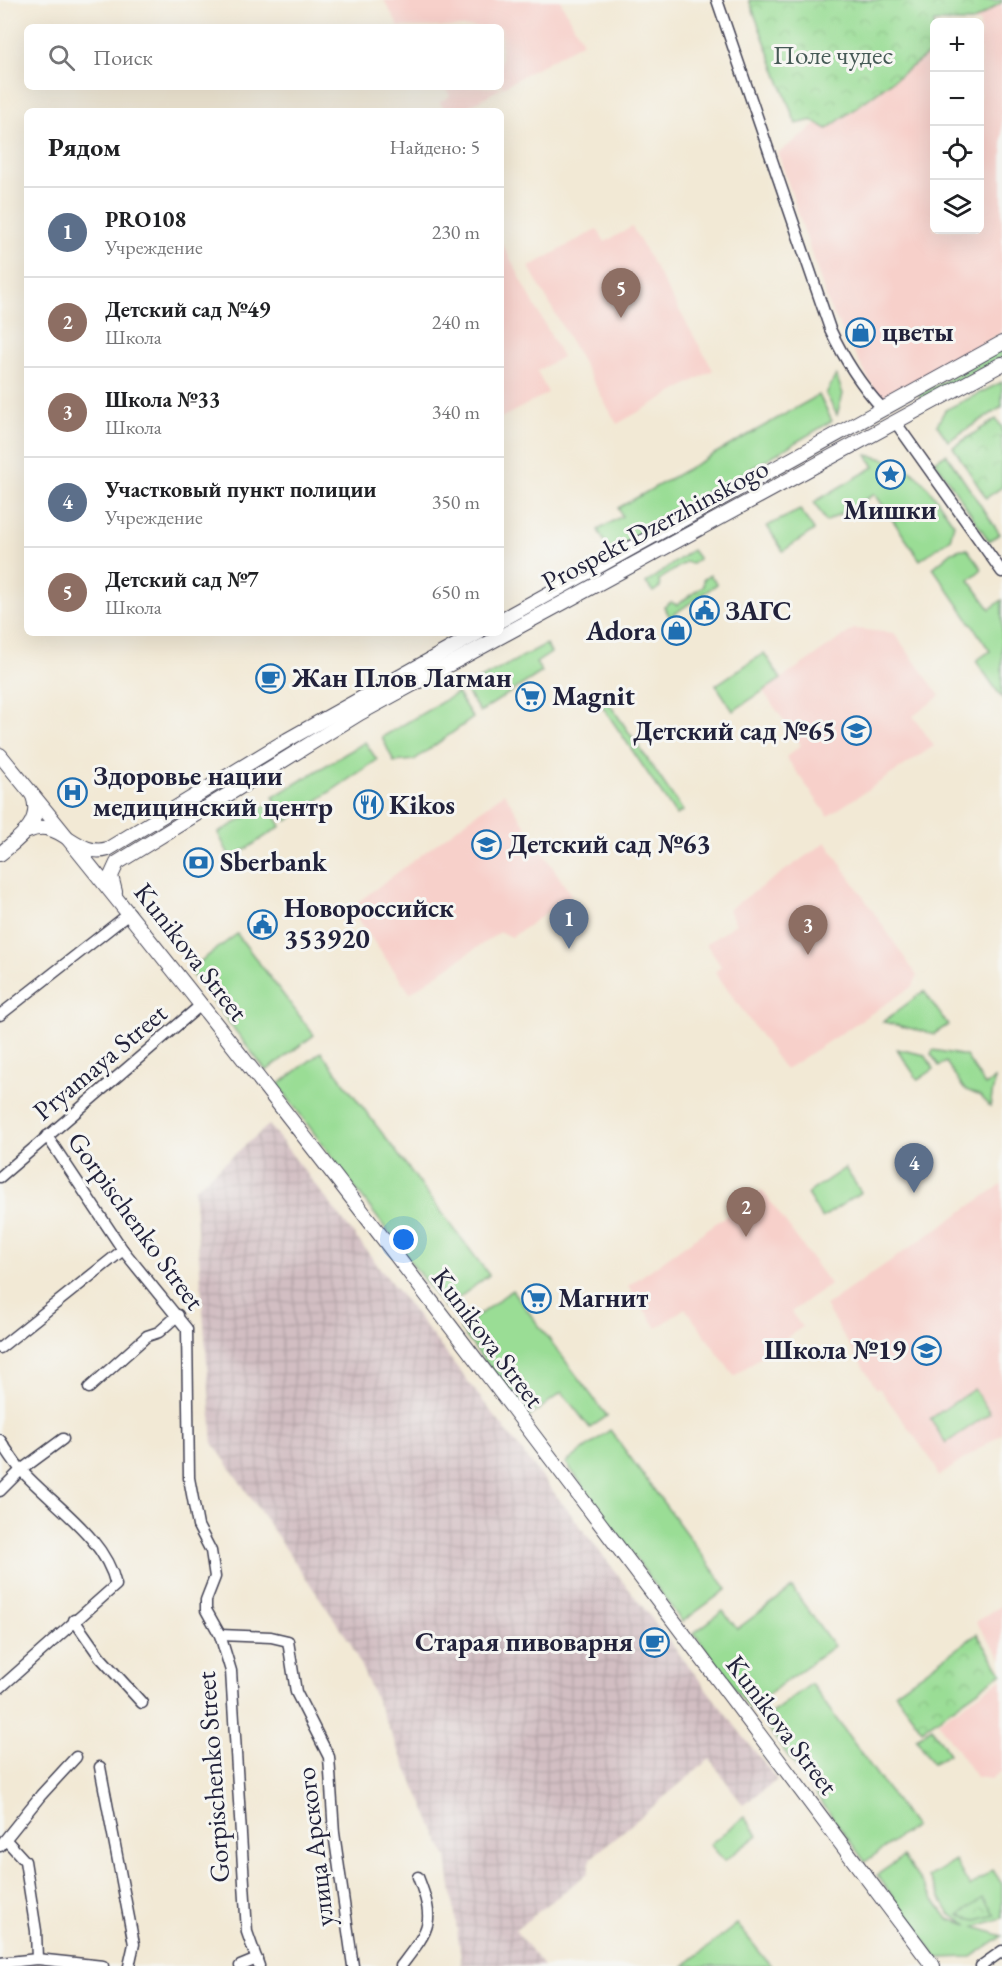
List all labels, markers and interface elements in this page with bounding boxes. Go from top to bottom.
map controls [930,18,984,234]
button: + [930,18,984,72]
search box [24,24,504,90]
park label: Поле чудес [773,37,893,72]
icon: search [45,41,78,74]
text: Поиск [93,43,153,72]
button: − [930,72,984,126]
button: locate [930,126,984,180]
text: Рядом [48,130,121,164]
text: Найдено: 5 [389,134,480,160]
button: layers [930,180,984,234]
text: PRO108 [105,205,186,234]
text: 1 [62,219,73,245]
text: 230 m [432,219,480,245]
text: Учреждение [105,234,203,260]
pin: 5 [602,268,640,318]
text: Детский сад №49 [105,295,270,324]
text: 2 [62,309,73,335]
text: 240 m [432,309,480,335]
place label: цветы [882,314,954,349]
shop icon: цветы [845,316,877,348]
text: Школа [105,324,162,350]
text: Школа №33 [105,385,220,414]
text: 3 [62,399,73,425]
text: 340 m [432,399,480,425]
text: Школа [105,414,162,440]
street label: Prospekt Dzerzhinskogo [535,450,774,599]
place icon: Мишки [874,459,906,491]
text: Участковый пункт полиции [105,475,376,504]
text: 4 [62,489,73,515]
text: 350 m [432,489,480,515]
place label: Мишки [843,492,937,527]
text: Учреждение [105,504,203,530]
text: Детский сад №7 [105,565,259,594]
text: 5 [62,579,73,605]
text: 650 m [432,579,480,605]
place label: ЗАГС [725,593,792,628]
text: Школа [105,594,162,620]
public building icon: ЗАГС [688,595,720,627]
place label: Adora [585,613,656,648]
shop icon: Adora [661,615,693,647]
place label: Жан Плов Лагман [291,660,512,695]
cafe icon: Жан Плов Лагман [255,662,287,694]
place label: Magnit [552,678,635,713]
supermarket icon: Magnit [515,680,547,712]
place label: Детский сад №65 [633,713,836,748]
school or university icon: Детский сад №65 [841,715,873,747]
place label: Здоровье нации медицинский центр [93,758,333,824]
hospital icon: Здоровье нации медицинский центр [56,776,88,808]
place label: Kikos [389,787,455,822]
restaurant icon: Kikos [352,789,384,821]
place label: Детский сад №63 [508,826,711,861]
school or university icon: Детский сад №63 [471,828,503,860]
place label: Sberbank [220,844,328,879]
bank icon: Sberbank [183,846,215,878]
street label: Kunikova Street [126,876,257,1028]
place label: Новороссийск 353920 [284,890,454,956]
pin: 1 [550,900,588,949]
pin: 3 [788,906,828,955]
public building icon: Новороссийск 353920 [247,908,279,940]
street label: Pryamaya Street [25,995,174,1128]
street label: Gorpischenko Street [60,1125,213,1317]
pin: 4 [894,1144,934,1193]
pin: 2 [726,1188,766,1237]
your location [389,1225,418,1254]
street label: Kunikova Street [424,1261,553,1415]
place label: Магнит [558,1280,648,1315]
supermarket icon: Магнит [521,1282,553,1314]
place label: Школа №19 [764,1332,906,1367]
school or university icon: Школа №19 [911,1334,943,1366]
place label: Старая пивоварня [415,1624,633,1659]
cafe icon: Старая пивоварня [638,1626,670,1658]
street label: Kunikova Street [718,1648,847,1802]
street label: Gorpischenko Street [188,1670,237,1884]
street label: улица Арского [287,1765,342,1929]

